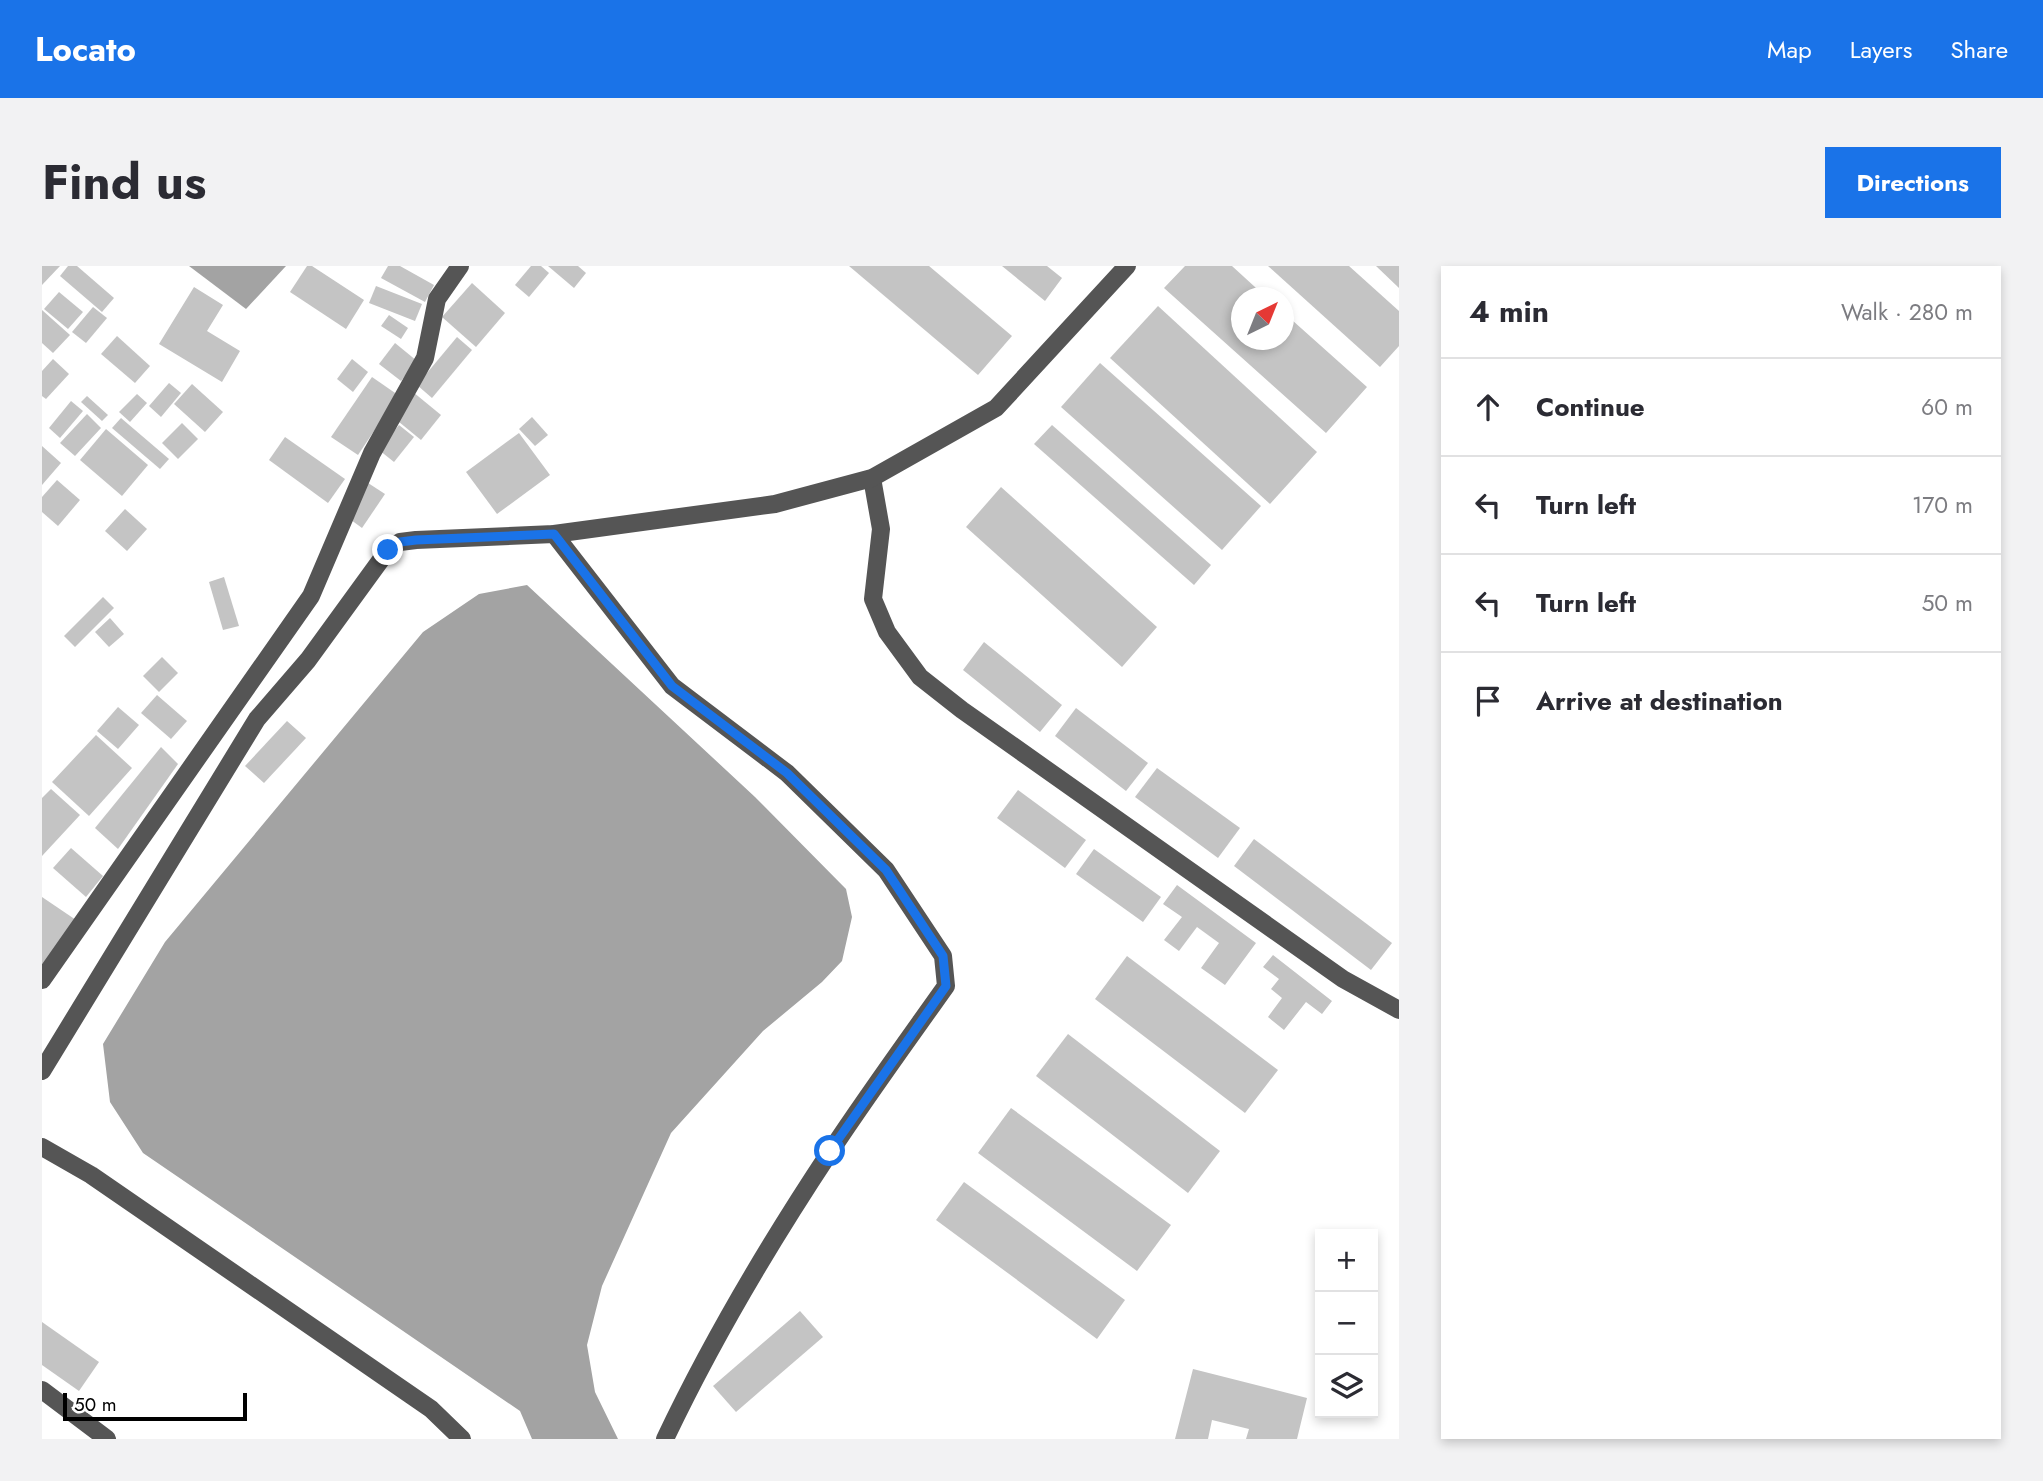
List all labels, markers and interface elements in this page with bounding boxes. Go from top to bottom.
text: Locato [35,26,136,73]
text: Map [1767,32,1812,67]
text: Layers [1850,32,1912,67]
text: Share [1950,32,2008,67]
text: Find us [42,147,206,217]
button: Directions [1825,147,2001,218]
north arrow [1231,287,1294,350]
text: 4 min [1469,290,1549,333]
text: Walk · 280 m [1841,295,1973,329]
icon: ahead [1469,388,1507,426]
text: Continue [1536,388,1645,426]
text: 60 m [1921,390,1973,424]
icon: left [1469,486,1507,524]
text: Turn left [1536,486,1636,524]
text: 170 m [1912,488,1973,522]
route end [372,534,403,565]
icon: left [1469,584,1507,622]
text: Turn left [1536,584,1636,622]
text: 50 m [1921,586,1973,620]
icon: arrive [1469,682,1507,720]
text: Arrive at destination [1536,682,1783,720]
route start [814,1135,845,1166]
map controls [1315,1229,1378,1418]
button: + [1315,1229,1378,1292]
button: − [1315,1292,1378,1355]
button: layers [1315,1355,1378,1418]
scale bar [63,1390,247,1422]
text: 50 m [74,1391,117,1418]

